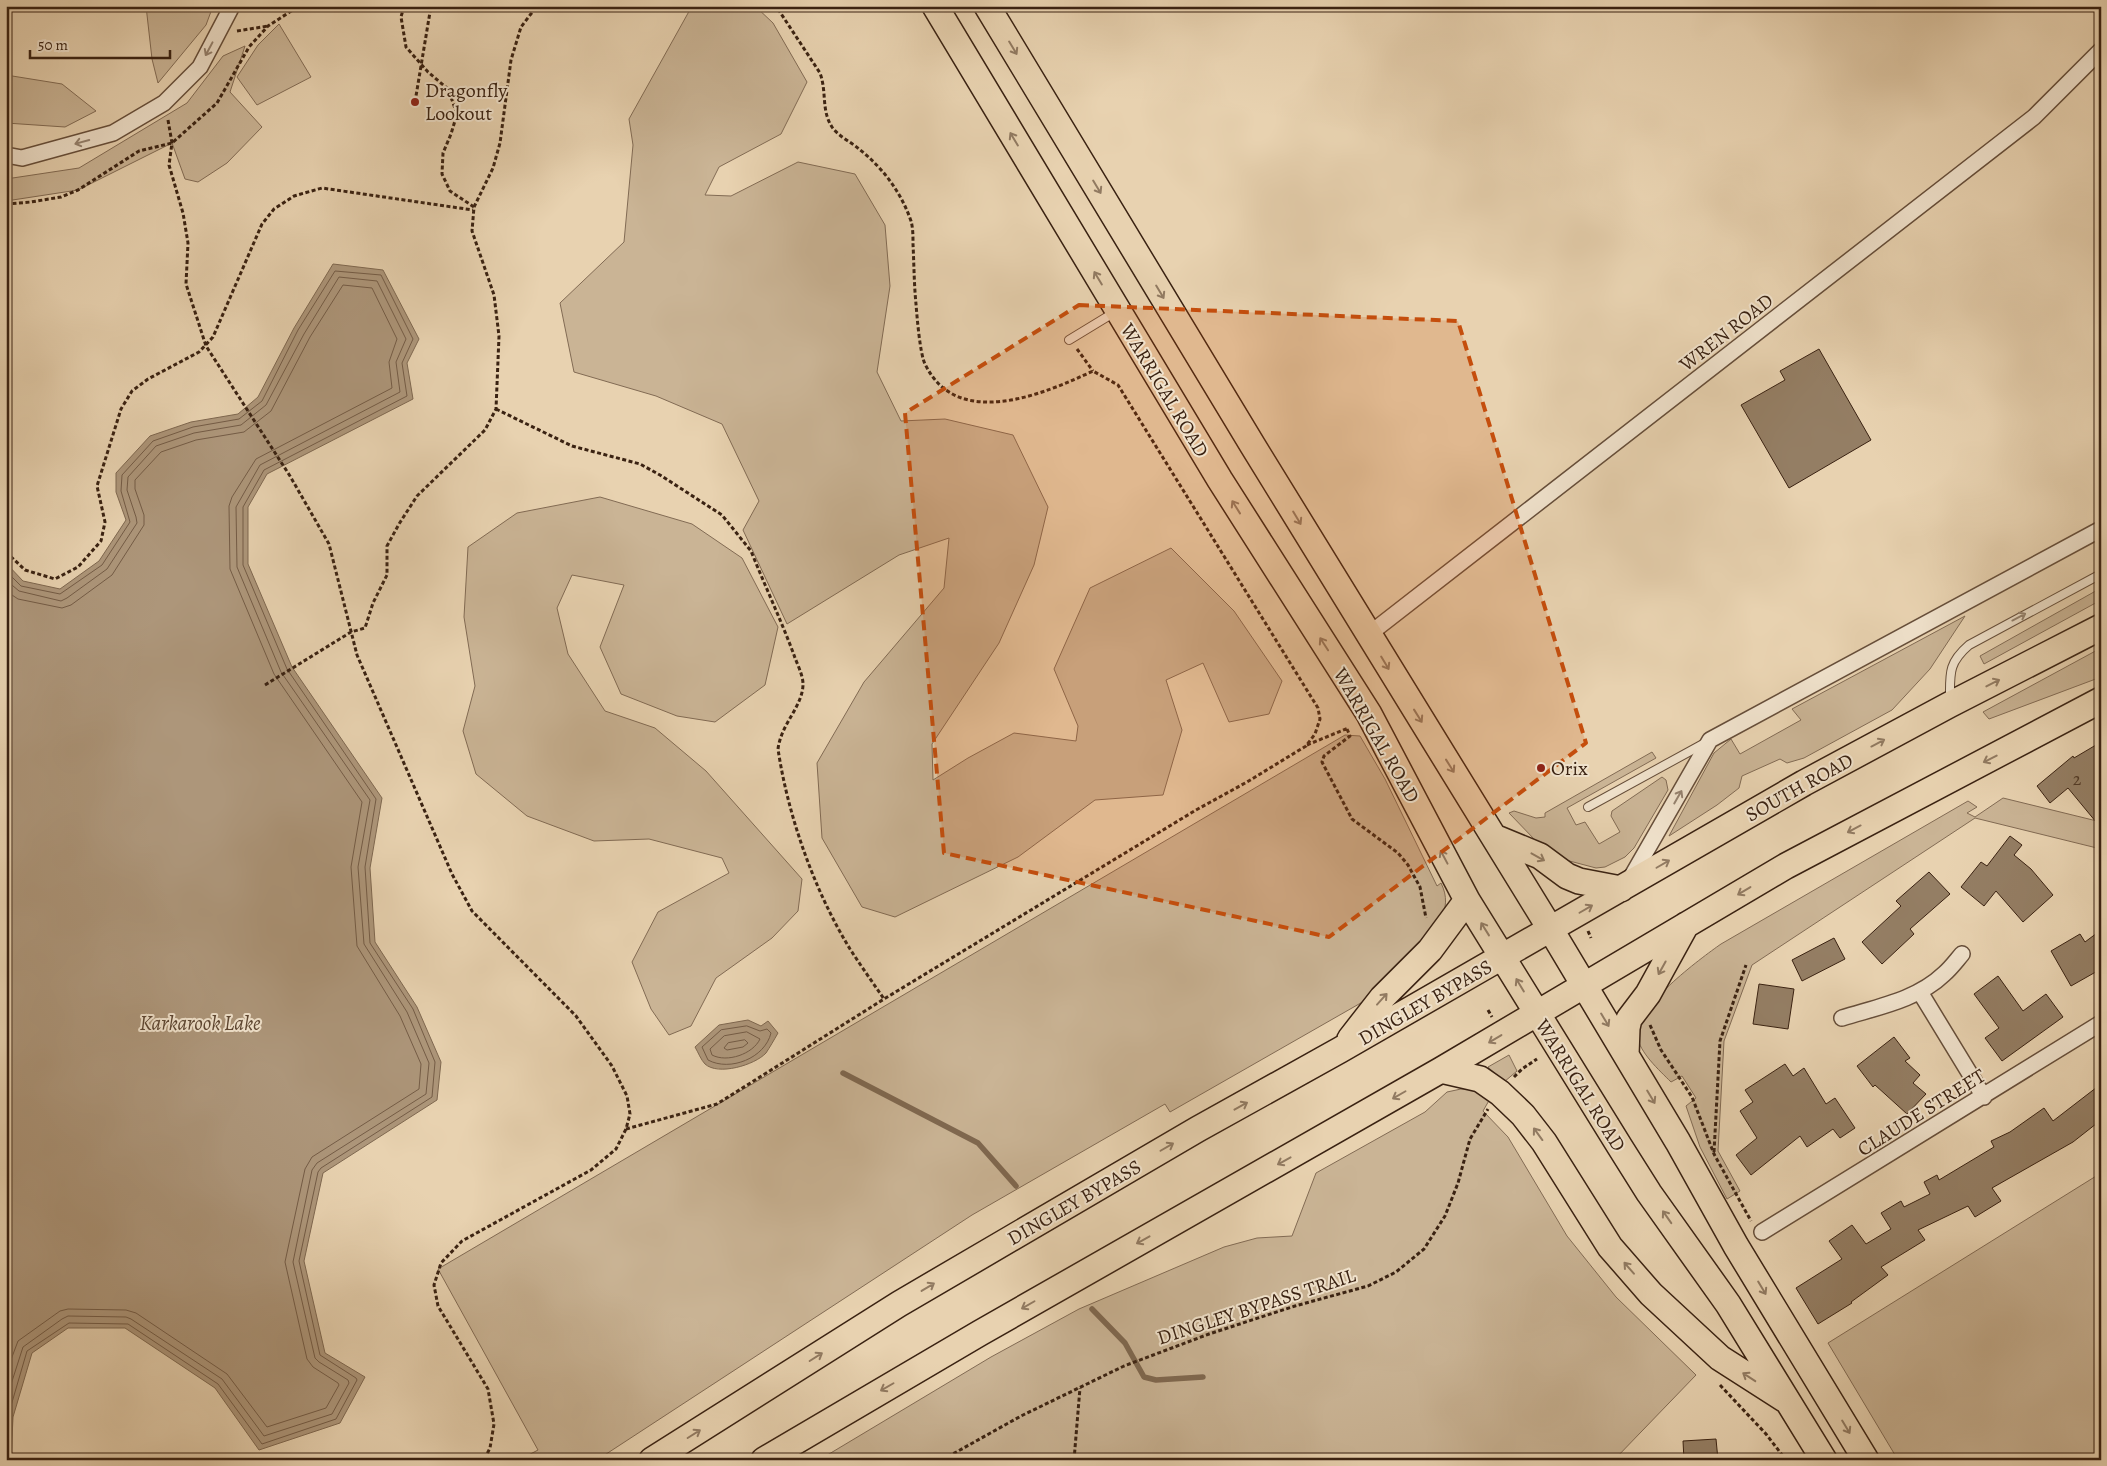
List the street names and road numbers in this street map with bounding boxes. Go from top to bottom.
street label: WREN ROAD [1673,287,1779,378]
street label: WARRIGAL ROAD [1113,317,1215,462]
street label: WARRIGAL ROAD [1326,662,1426,808]
street label: SOUTH ROAD [1740,747,1858,828]
street label: DINGLEY BYPASS [1353,953,1497,1052]
street label: WARRIGAL ROAD [1528,1013,1632,1157]
street label: CLAUDE STREET [1852,1062,1991,1163]
street label: DINGLEY BYPASS [1002,1153,1146,1252]
street label: DINGLEY BYPASS TRAIL [1154,1261,1360,1351]

